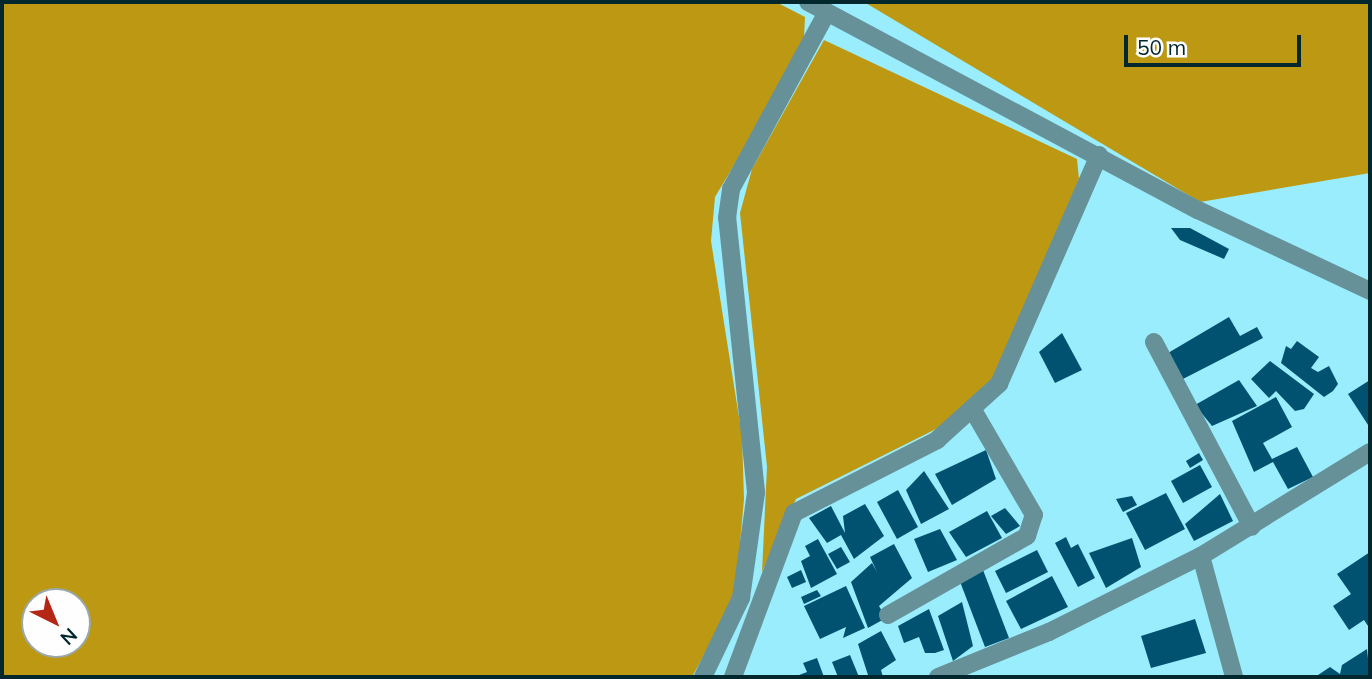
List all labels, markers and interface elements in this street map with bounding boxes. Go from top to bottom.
scale bar [1127,21,1304,65]
text: 50 m [1137,34,1186,60]
north arrow [21,588,91,658]
text: N [56,623,82,651]

